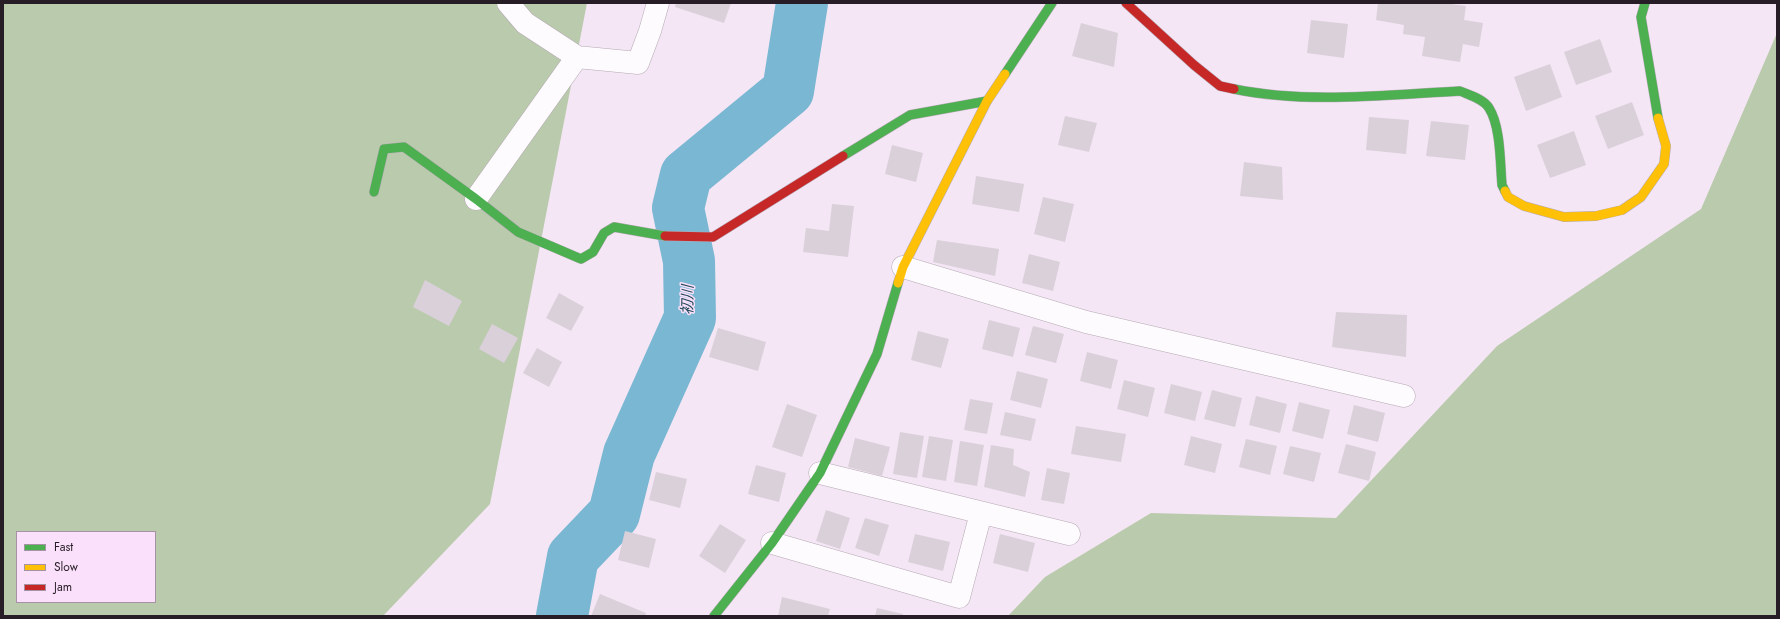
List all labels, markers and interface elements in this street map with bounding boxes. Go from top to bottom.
water label: 初川 [680,285,698,315]
legend [16,531,156,603]
text: Fast [54,538,73,556]
text: Slow [54,558,78,576]
text: Jam [54,578,72,596]

